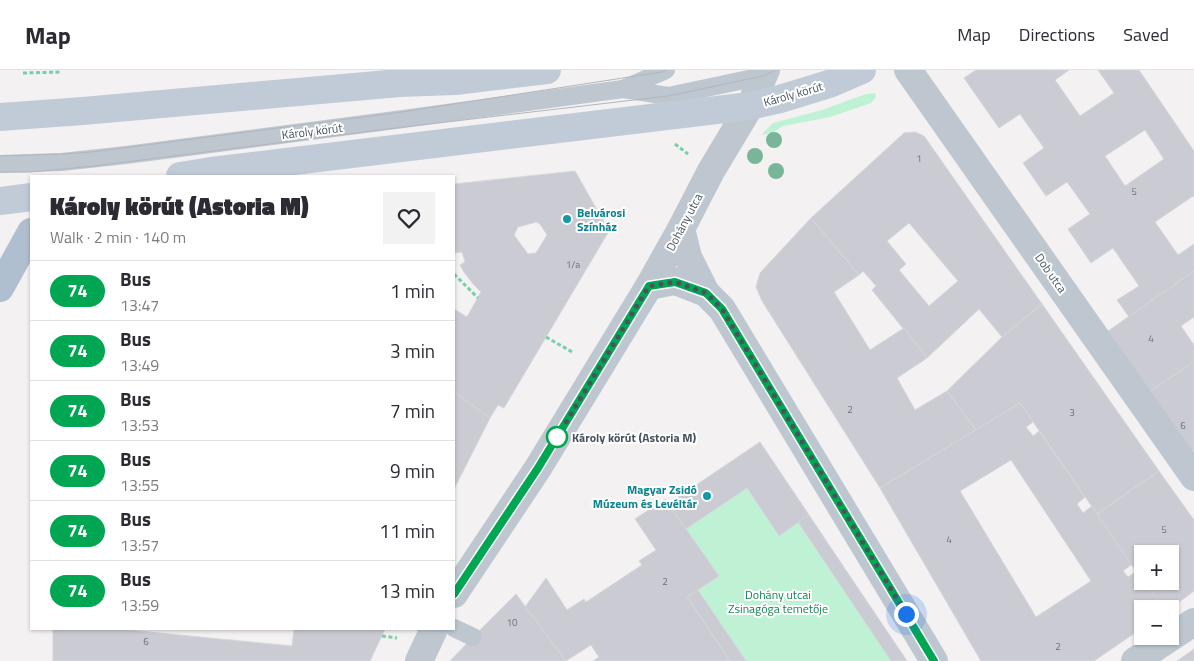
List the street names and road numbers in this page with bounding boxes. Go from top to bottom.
street label: Károly körút [761,76,826,112]
street label: Károly körút [281,118,344,144]
street label: Dohány utca [661,190,707,254]
street label: Dob utca [1030,249,1072,297]

